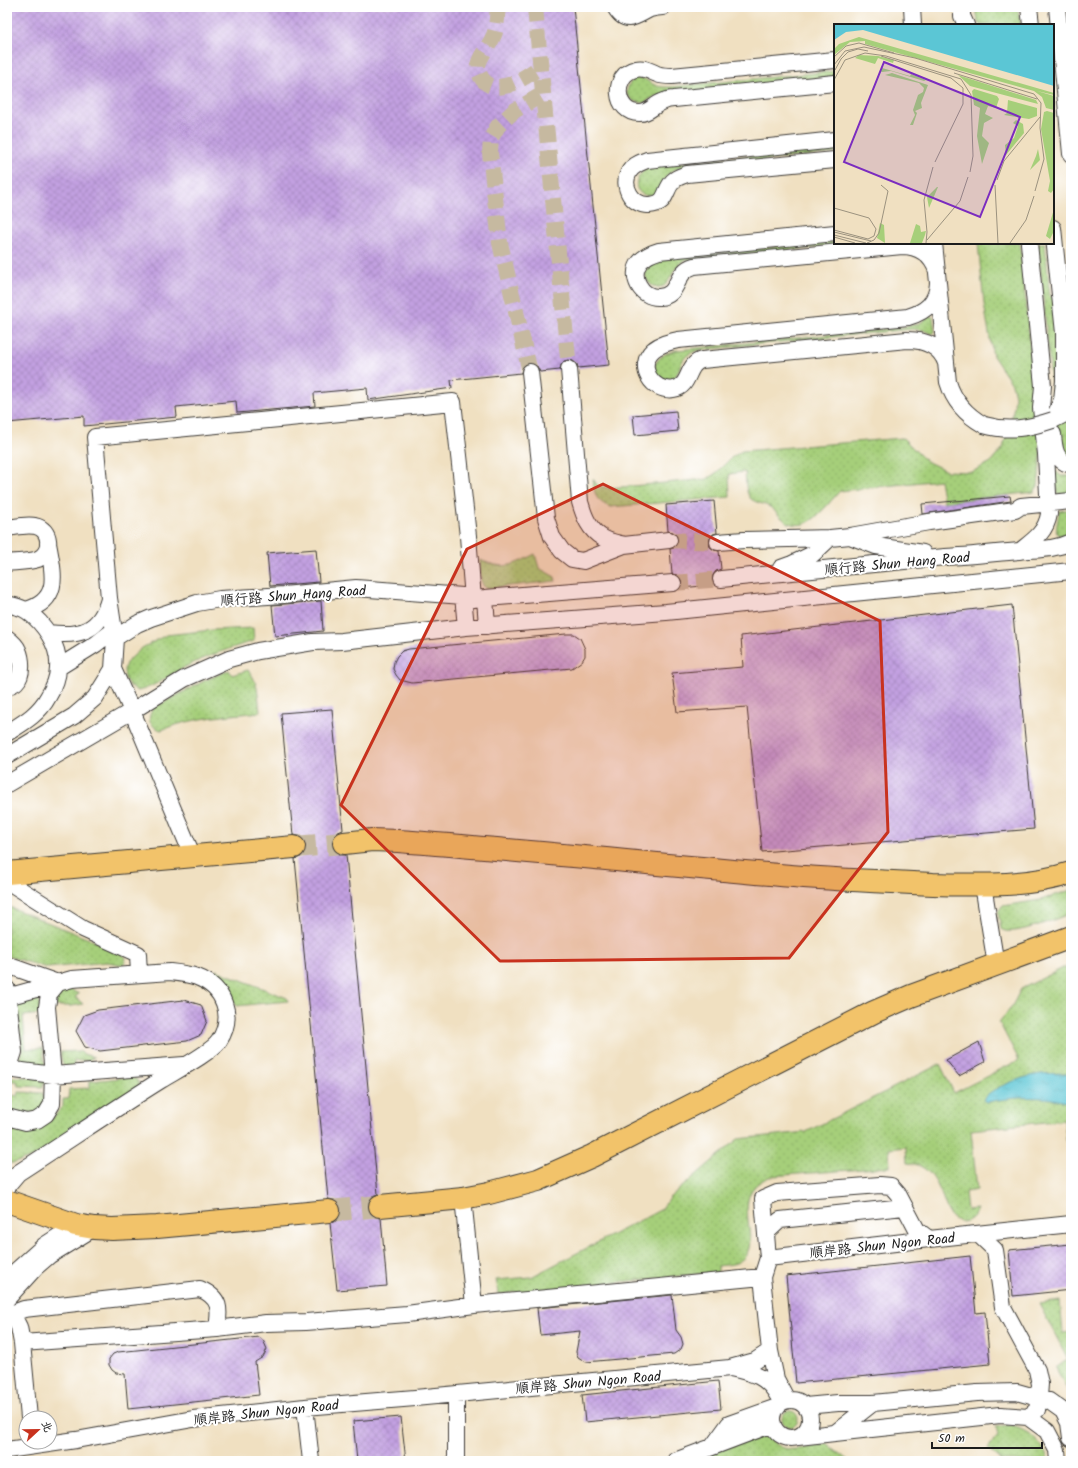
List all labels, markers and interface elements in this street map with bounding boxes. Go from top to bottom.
inset map [834,24,1054,244]
street label: 順行路 Shun Hang Road [823,547,972,581]
street label: 順行路 Shun Hang Road [219,580,368,612]
street label: 順岸路 Shun Ngon Road [808,1227,957,1265]
street label: 順岸路 Shun Ngon Road [514,1366,663,1400]
street label: 順岸路 Shun Ngon Road [192,1394,341,1432]
north arrow [18,1410,58,1450]
text: 北 [36,1418,57,1435]
scale bar [932,1424,1042,1450]
text: 50 m [938,1429,965,1448]

